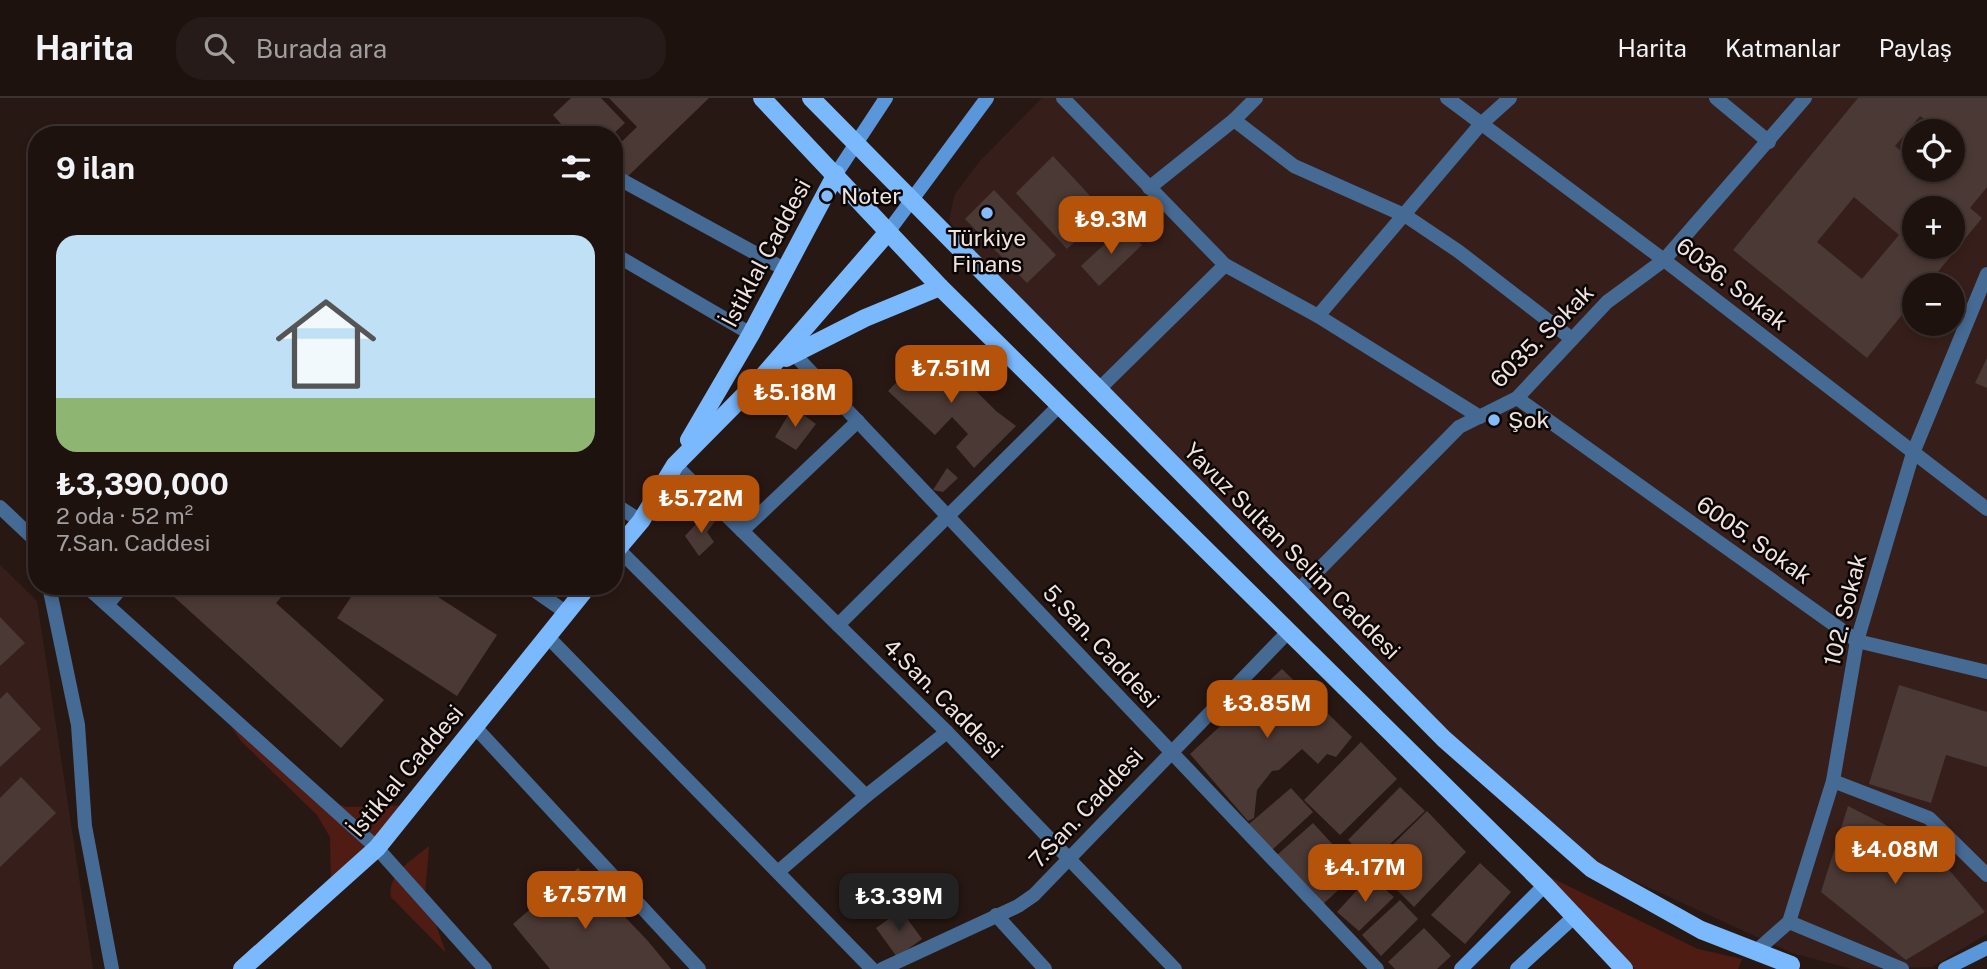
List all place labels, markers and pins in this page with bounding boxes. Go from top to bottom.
place label: Noter [841,182,901,209]
marker: Noter [819,188,835,204]
pin: ₺9.3M [1062,197,1160,256]
marker: Türkiye Finans [979,205,995,221]
place label: Türkiye Finans [948,224,1026,277]
pin: ₺7.51M [894,345,1008,405]
pin: ₺5.18M [738,370,852,429]
place label: Şok [1508,406,1549,433]
marker: Şok [1486,412,1502,428]
pin: ₺5.72M [644,476,758,535]
pin: ₺3.85M [1210,680,1324,740]
pin: ₺4.08M [1838,826,1952,886]
pin: ₺4.17M [1308,844,1422,904]
pin: ₺7.57M [528,872,642,931]
pin: ₺3.39M [842,874,956,933]

